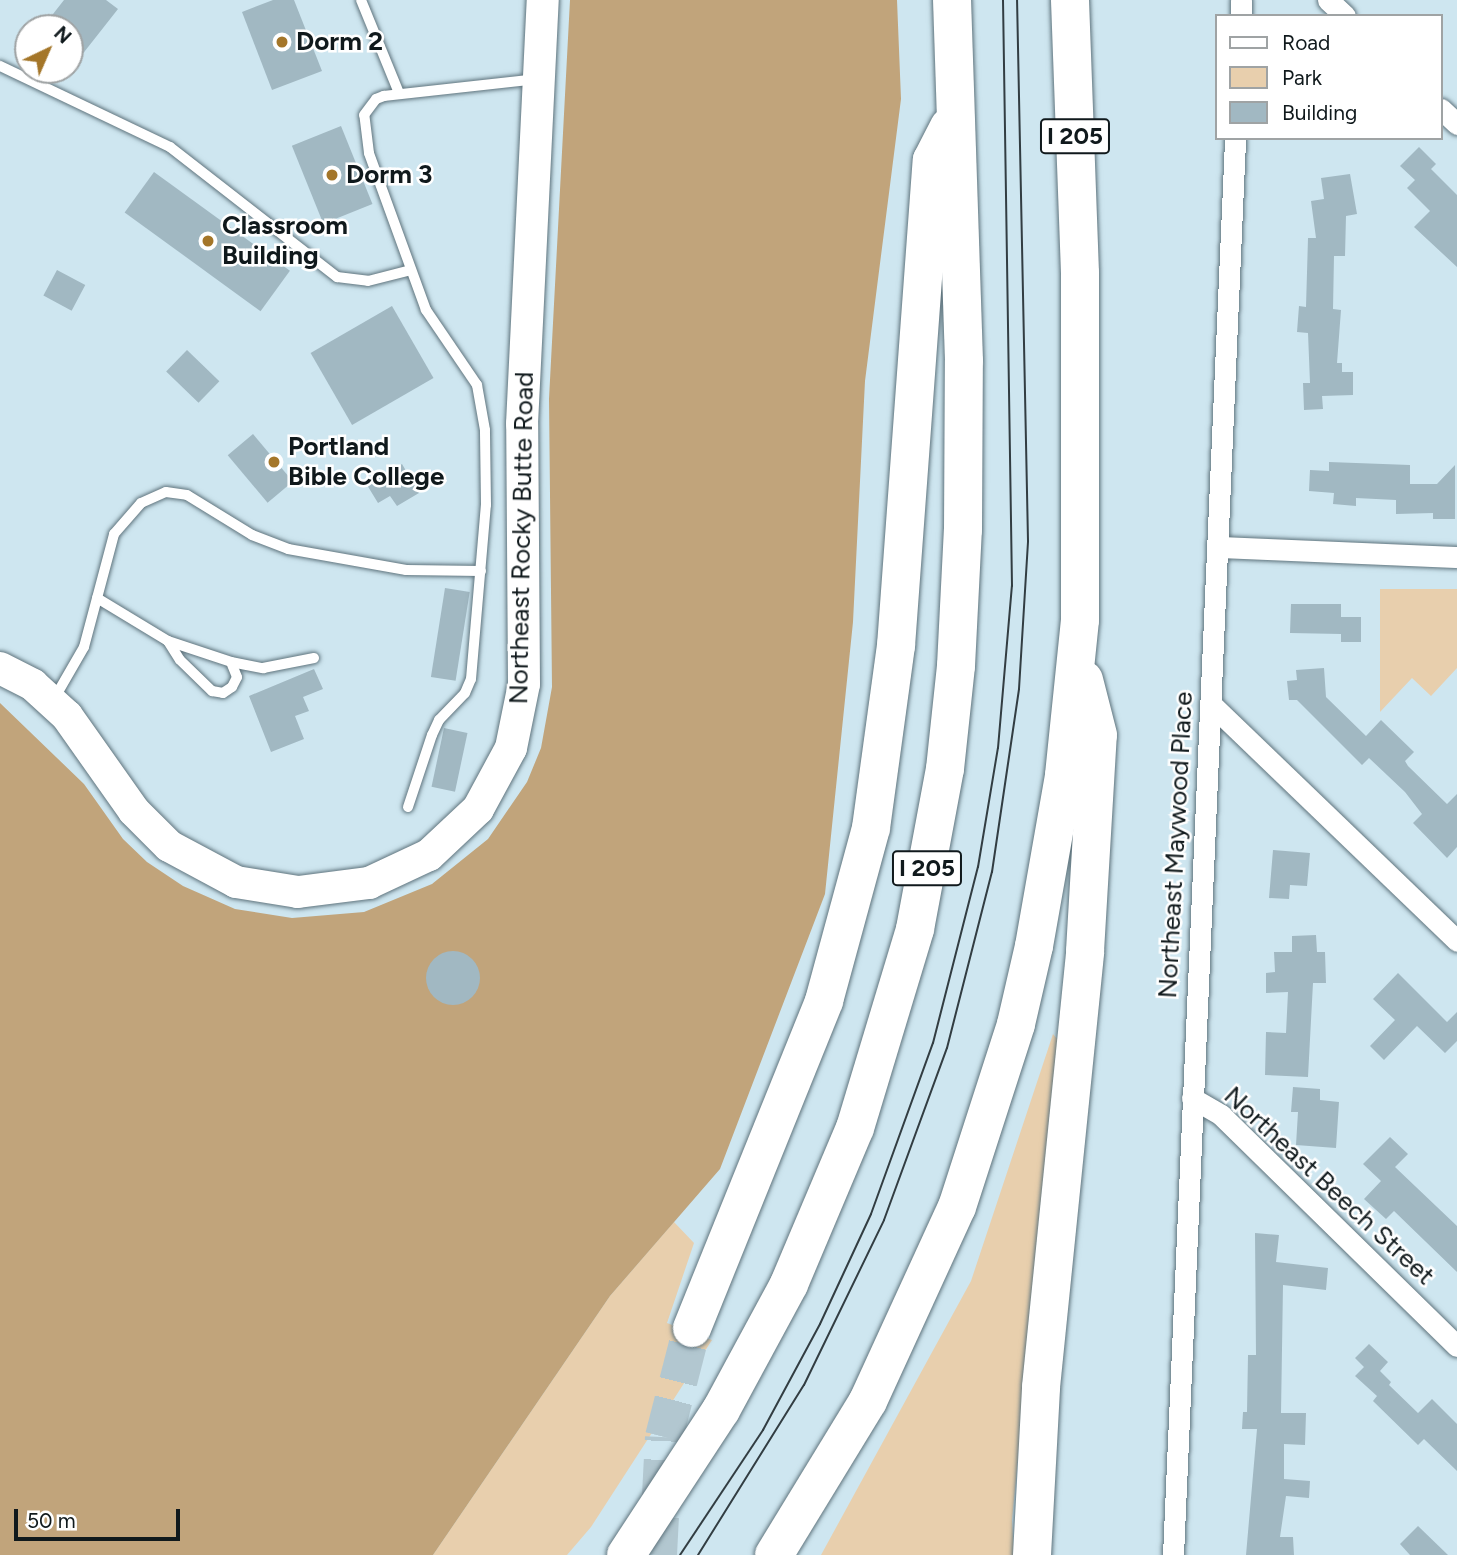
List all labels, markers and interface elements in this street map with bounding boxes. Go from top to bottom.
north arrow [14,14,84,84]
legend [1216,14,1443,140]
text: N [49,22,76,48]
place label: Dorm 2 [296,26,383,58]
text: Road [1282,30,1330,55]
marker: Dorm 2 [274,34,290,50]
text: Park [1282,65,1322,90]
text: Building [1282,100,1357,125]
road number: I 205 [1038,116,1112,156]
place label: Dorm 3 [346,159,432,191]
marker: Dorm 3 [324,167,340,183]
place label: Classroom Building [222,210,348,272]
marker: Classroom Building [200,233,216,249]
street label: Northeast Rocky Butte Road [503,371,541,705]
place label: Portland Bible College [288,431,444,492]
marker: Portland Bible College [266,454,282,470]
street label: Northeast Maywood Place [1152,691,1200,999]
road number: I 205 [890,848,964,888]
street label: Northeast Beech Street [1217,1080,1441,1292]
scale bar [18,1496,184,1540]
text: 50 m [27,1508,76,1533]

